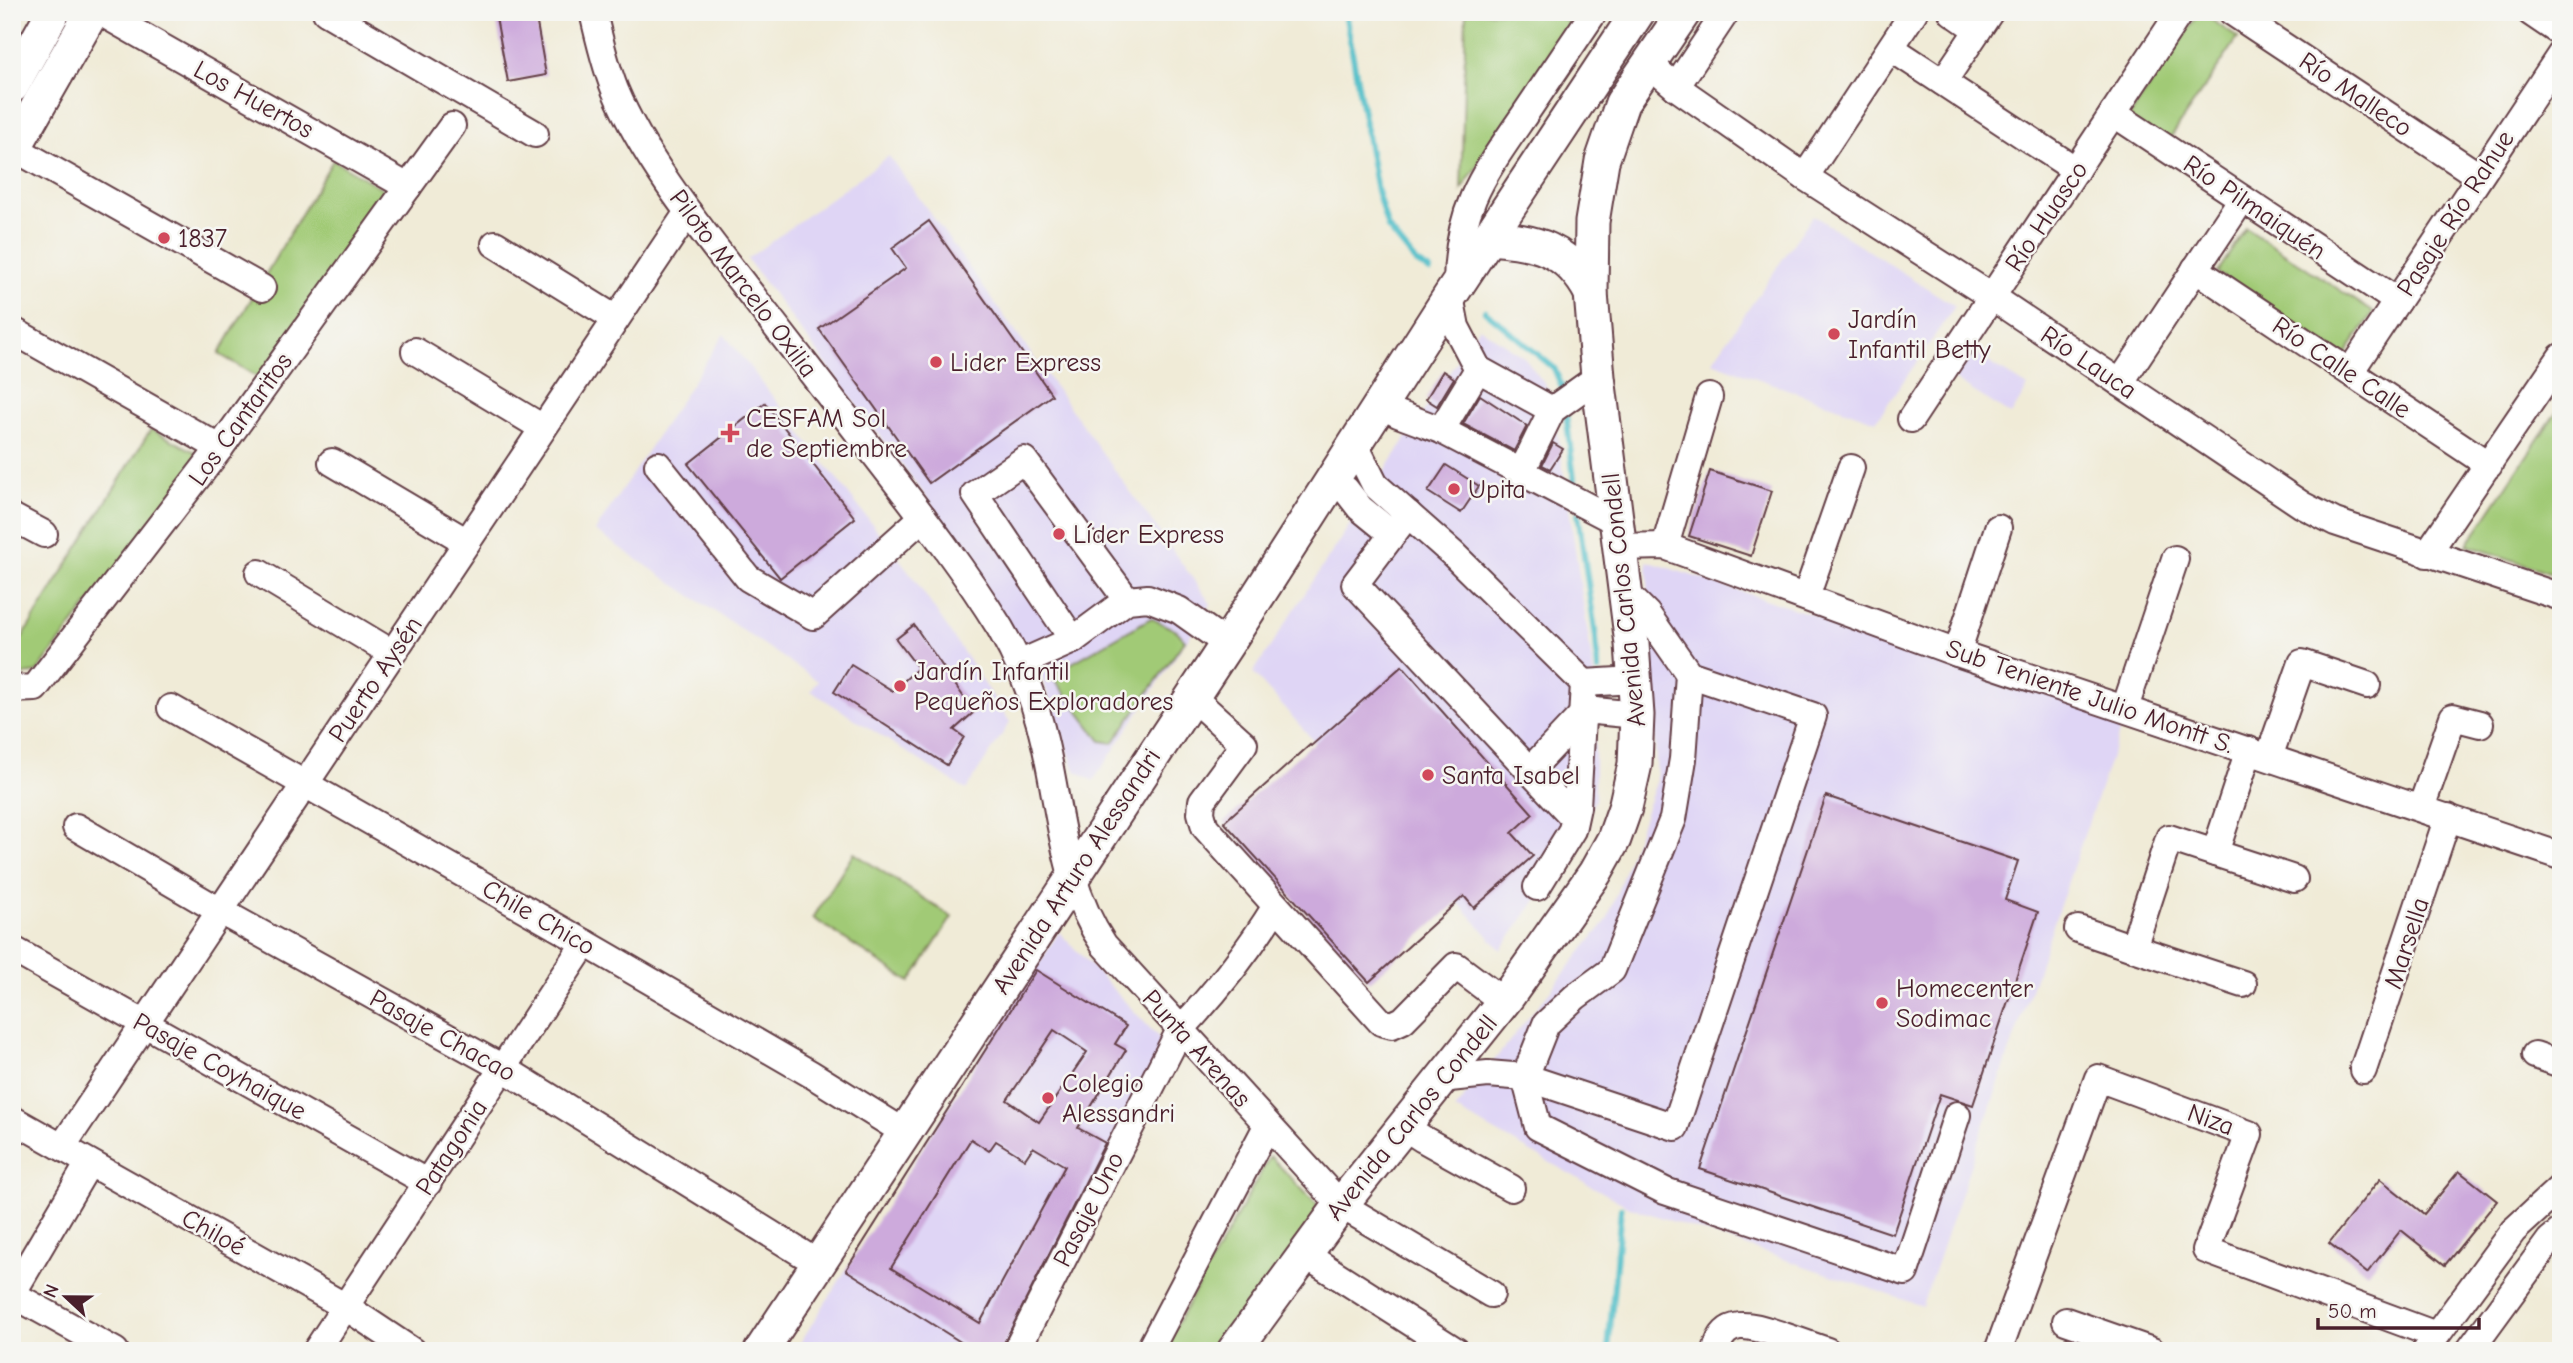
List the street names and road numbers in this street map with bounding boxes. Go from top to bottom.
street label: Río Malleco [2293,46,2418,144]
street label: Los Huertos [188,55,319,145]
street label: Pasaje Río Rahue [2391,125,2521,302]
street label: Río Pilmaiquén [2178,149,2331,266]
street label: Río Huasco [1999,156,2095,277]
street label: Piloto Marcelo Oxilia [663,184,824,383]
street label: Río Calle Calle [2267,311,2416,425]
street label: Río Lauca [2035,320,2142,406]
street label: Los Cantaritos [183,347,299,492]
street label: Avenida Carlos Condell [1596,471,1652,728]
street label: Puerto Aysén [323,611,429,748]
street label: Sub Teniente Julio Montt S. [1942,634,2237,760]
street label: Avenida Arturo Alessandri [986,743,1167,1000]
street label: Chile Chico [477,874,600,962]
street label: Marsella [2378,894,2436,993]
street label: Pasaje Chacao [364,984,521,1088]
street label: Punta Arenas [1136,984,1257,1114]
street label: Pasaje Coyhaique [128,1007,311,1127]
street label: Avenida Carlos Condell [1320,1009,1504,1226]
street label: Patagonia [410,1094,494,1201]
street label: Niza [2183,1098,2238,1142]
street label: Pasaje Uno [1047,1147,1131,1272]
street label: Chiloé [176,1203,251,1263]

